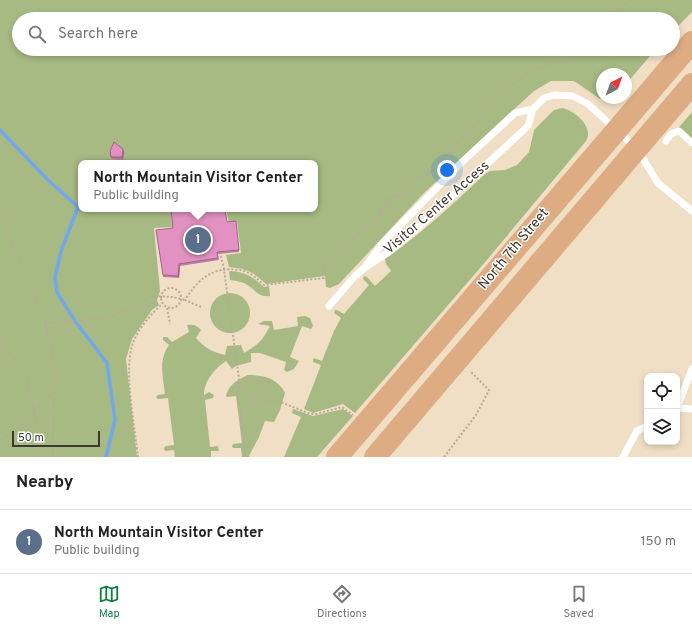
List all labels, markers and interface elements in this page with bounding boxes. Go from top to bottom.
search box [12,12,680,56]
icon: search [26,23,48,45]
text: Search here [58,25,138,44]
north arrow [596,68,632,104]
street label: Visitor Center Access [381,158,493,258]
popup [78,160,318,212]
your location [437,160,457,180]
text: North Mountain Visitor Center [93,169,303,188]
text: Public building [93,188,179,204]
street label: North 7th Street [475,205,553,293]
pin: 1 [185,225,211,255]
map controls [644,373,680,445]
button: locate [644,373,680,409]
button: layers [644,409,680,445]
scale bar [12,429,100,448]
text: 50 m [18,431,44,445]
text: Nearby [16,472,73,494]
text: North Mountain Visitor Center [54,524,264,543]
text: 1 [26,534,32,550]
text: 150 m [641,534,676,550]
text: Public building [54,543,140,559]
tab: Map [98,583,120,621]
tab: Directions [317,583,367,621]
tab: Saved [563,583,594,621]

